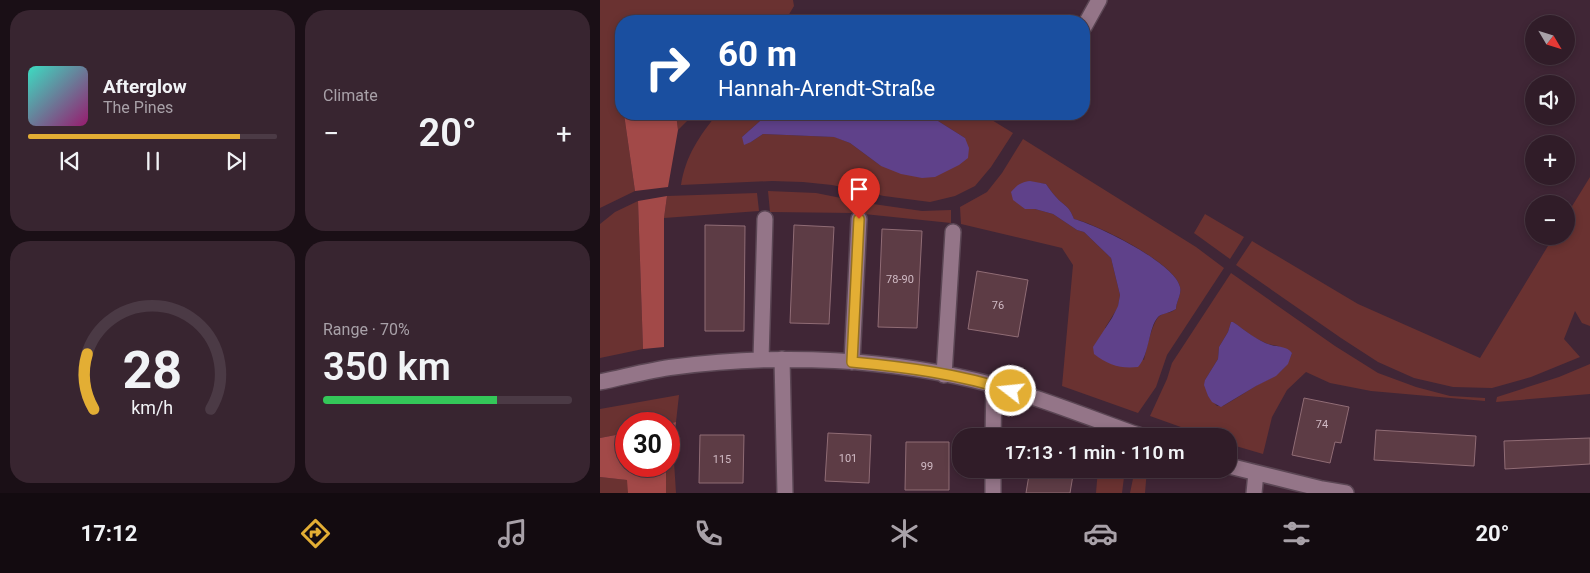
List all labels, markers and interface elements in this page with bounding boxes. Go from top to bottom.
north arrow [1525,15,1575,65]
map controls [1525,15,1575,245]
text: 60 m [718,34,797,75]
icon: right [635,35,700,100]
text: Afterglow [103,75,187,98]
button: sound [1525,75,1575,125]
text: Hannah-Arendt-Straße [718,76,935,101]
text: Climate [323,86,378,105]
text: The Pines [103,98,173,117]
text: 20° [419,111,477,155]
text: − [323,117,339,150]
text: + [556,117,572,150]
button: + [1525,135,1575,185]
icon: previous [56,147,84,175]
icon: pause [139,147,167,175]
icon: next [222,147,250,175]
pin [838,168,880,219]
icon: arrive [845,175,873,203]
button: − [1525,195,1575,245]
house number: 78-90 [886,273,914,286]
house number: 76 [992,299,1004,312]
text: Range · 70% [323,320,410,339]
text: 28 [123,340,182,401]
text: 350 km [323,345,451,389]
position arrow [984,364,1036,416]
text: km/h [132,397,173,418]
speed limit sign: 30 [615,412,680,477]
house number: 74 [1316,418,1328,431]
text: 17:13 · 1 min · 110 m [1004,441,1185,464]
house number: 101 [839,452,857,465]
house number: 115 [713,453,731,466]
house number: 99 [921,460,933,473]
icon: directions [298,516,333,551]
icon: music [495,516,530,551]
icon: phone [691,516,726,551]
icon: climate [887,516,922,551]
icon: car [1083,516,1118,551]
icon: filters [1279,516,1314,551]
text: 17:12 [81,521,137,546]
text: 20° [1475,521,1509,546]

